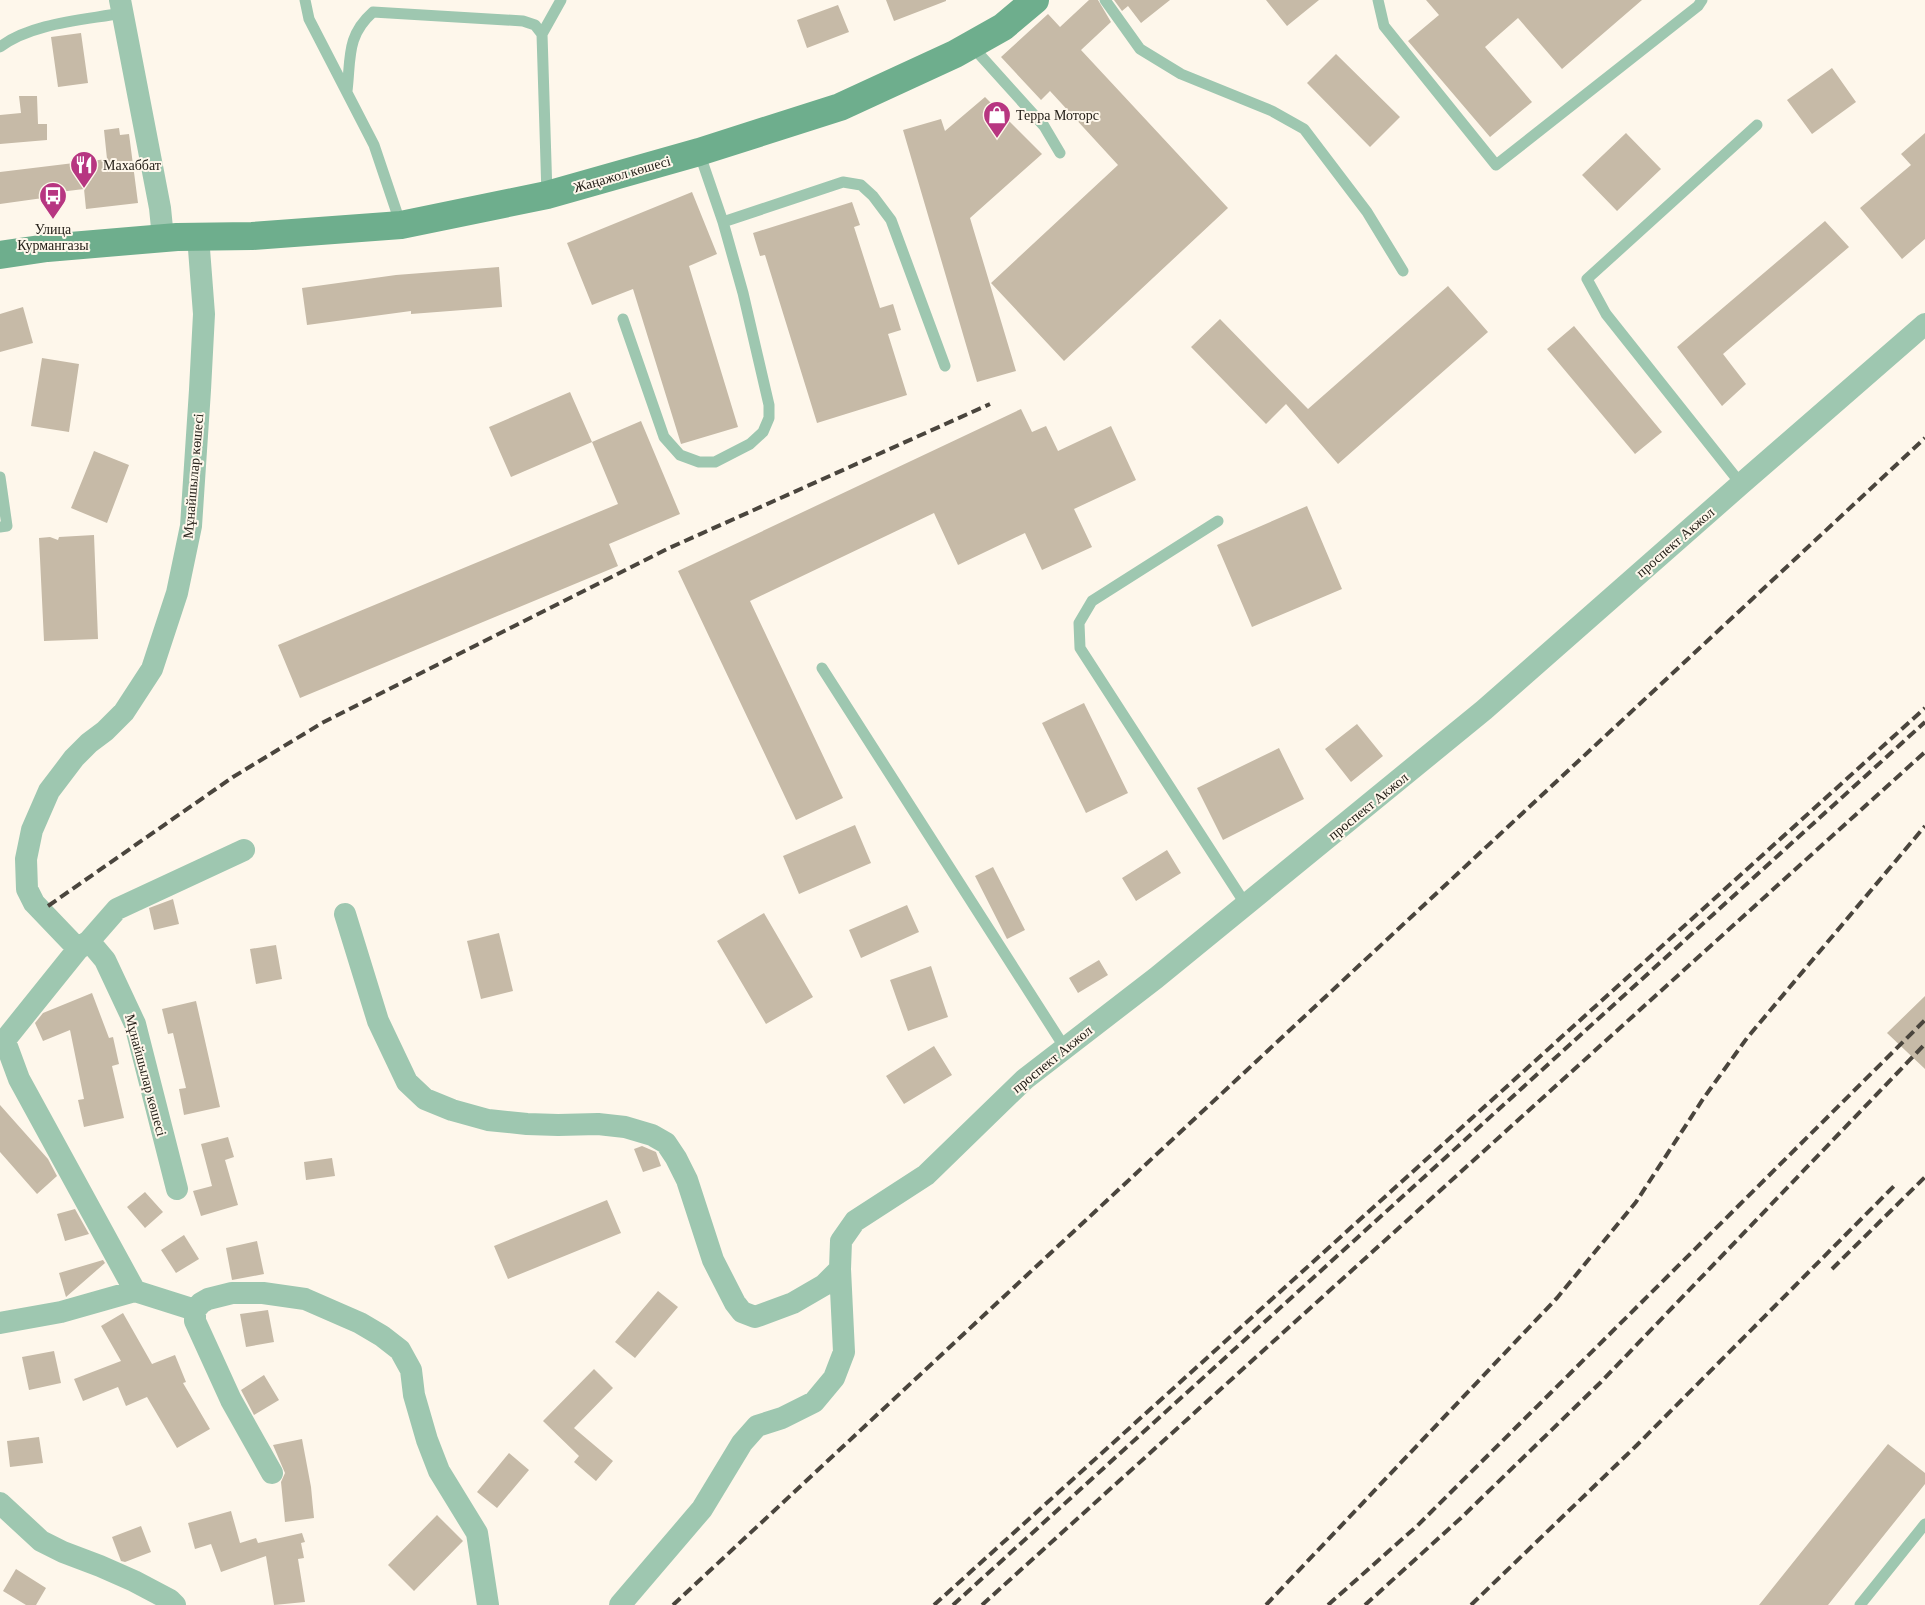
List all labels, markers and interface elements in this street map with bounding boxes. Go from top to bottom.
shop icon: Терра Моторс [982,100,1012,139]
place label: Терра Моторс [1016,108,1099,123]
restaurant icon: Махаббат [69,150,99,189]
street label: Жаңажол көшесі [572,153,672,195]
place label: Махаббат [103,158,161,173]
bus stop icon: Улица Курмангазы [38,181,68,220]
place label: Улица Курмангазы [17,222,89,253]
street label: Мұнайшылар көшесі [181,413,206,539]
street label: проспект Акжол [1633,505,1717,580]
street label: проспект Акжол [1325,770,1411,843]
street label: Мұнайшылар көшесі [122,1012,169,1138]
street label: проспект Акжол [1009,1023,1095,1096]

